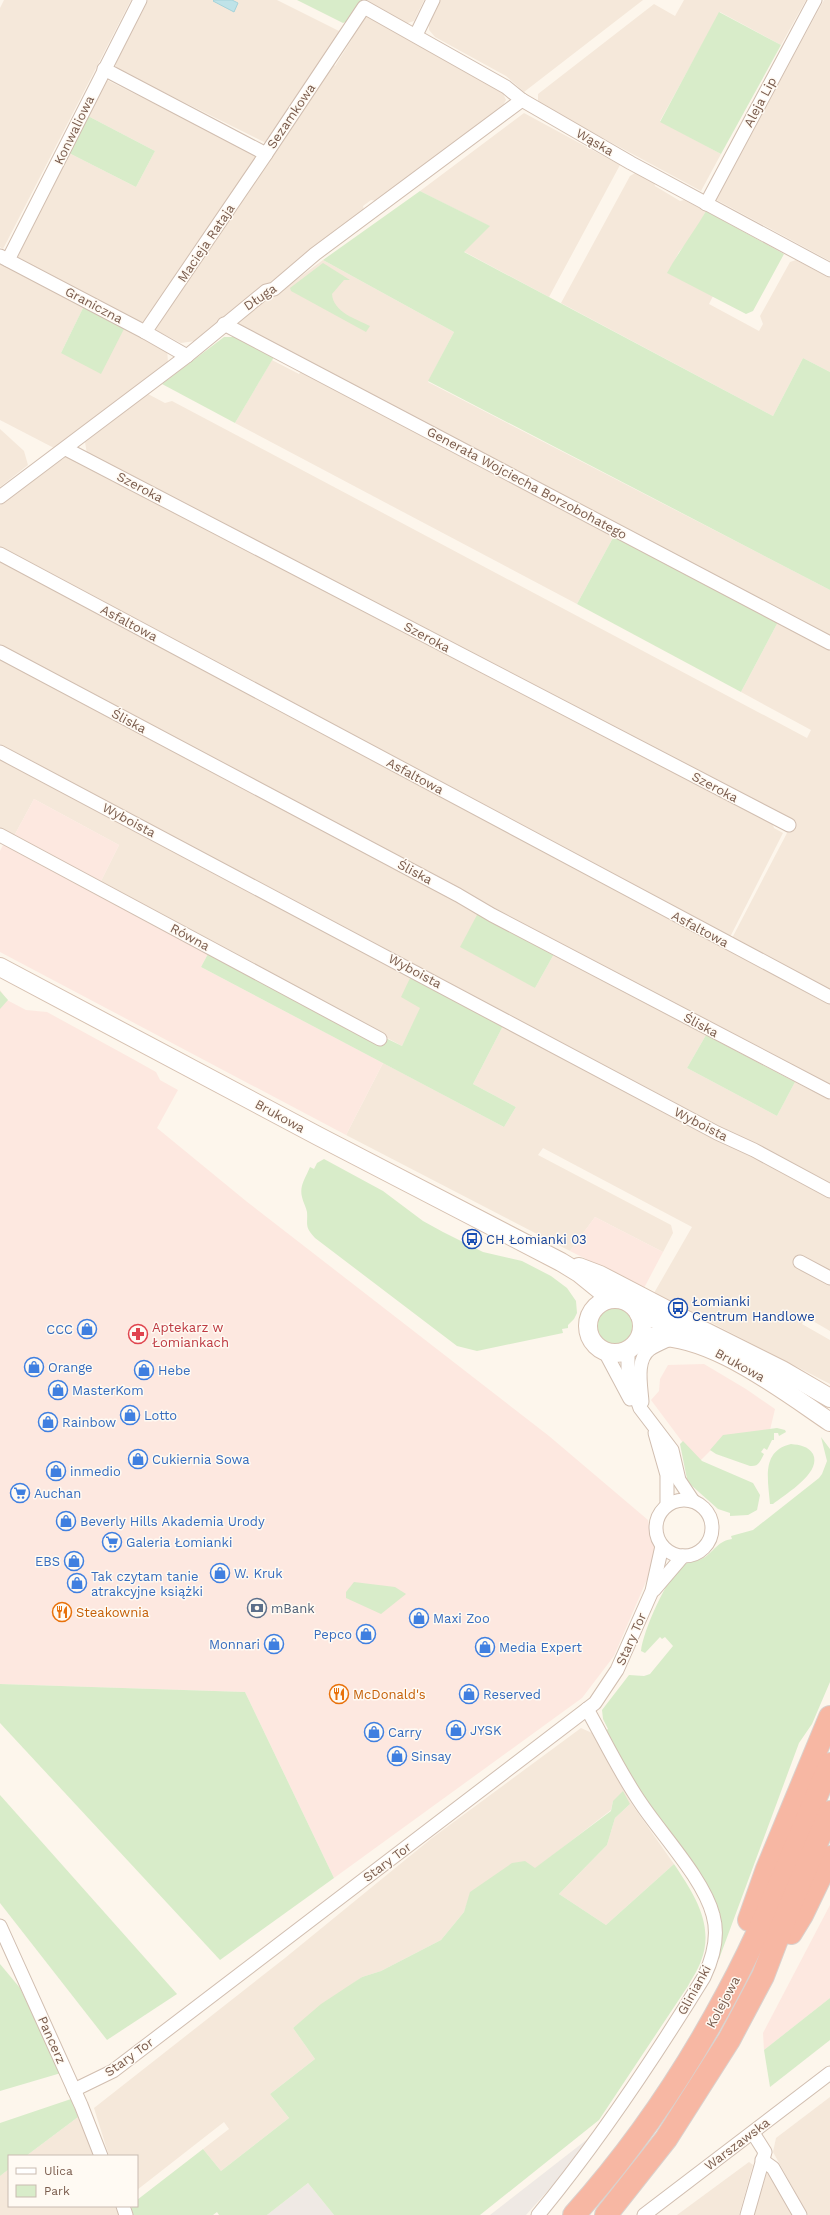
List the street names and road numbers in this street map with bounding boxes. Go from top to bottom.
street label: Aleja Lip [741,74,779,130]
street label: Sezamkowa [264,80,319,151]
street label: Konwaliowa [51,92,97,167]
street label: Wąska [574,125,617,159]
street label: Macieja Rataja [174,201,238,285]
street label: Długa [241,280,280,313]
street label: Graniczna [63,284,126,327]
street label: Generała Wojciecha Borzobohatego [424,424,630,542]
street label: Szeroka [114,469,166,506]
street label: Asfaltowa [98,602,161,645]
street label: Szeroka [401,619,453,656]
street label: Śliska [109,705,150,737]
street label: Asfaltowa [384,755,447,798]
street label: Szeroka [689,769,741,806]
street label: Wyboista [100,800,159,841]
street label: Śliska [395,856,436,888]
street label: Asfaltowa [669,908,732,951]
street label: Równa [168,920,213,954]
street label: Wyboista [386,951,445,992]
street label: Śliska [681,1009,722,1041]
street label: Brukowa [252,1096,308,1136]
street label: Wyboista [672,1104,731,1144]
street label: Brukowa [712,1345,768,1385]
street label: Stary Tor [613,1610,649,1668]
street label: Stary Tor [360,1839,414,1885]
street label: Glinianki [674,1962,714,2018]
street label: Kolejowa [703,1973,743,2030]
street label: Pancerz [35,2014,69,2066]
street label: Stary Tor [102,2034,156,2080]
street label: Warszawska [702,2114,773,2173]

